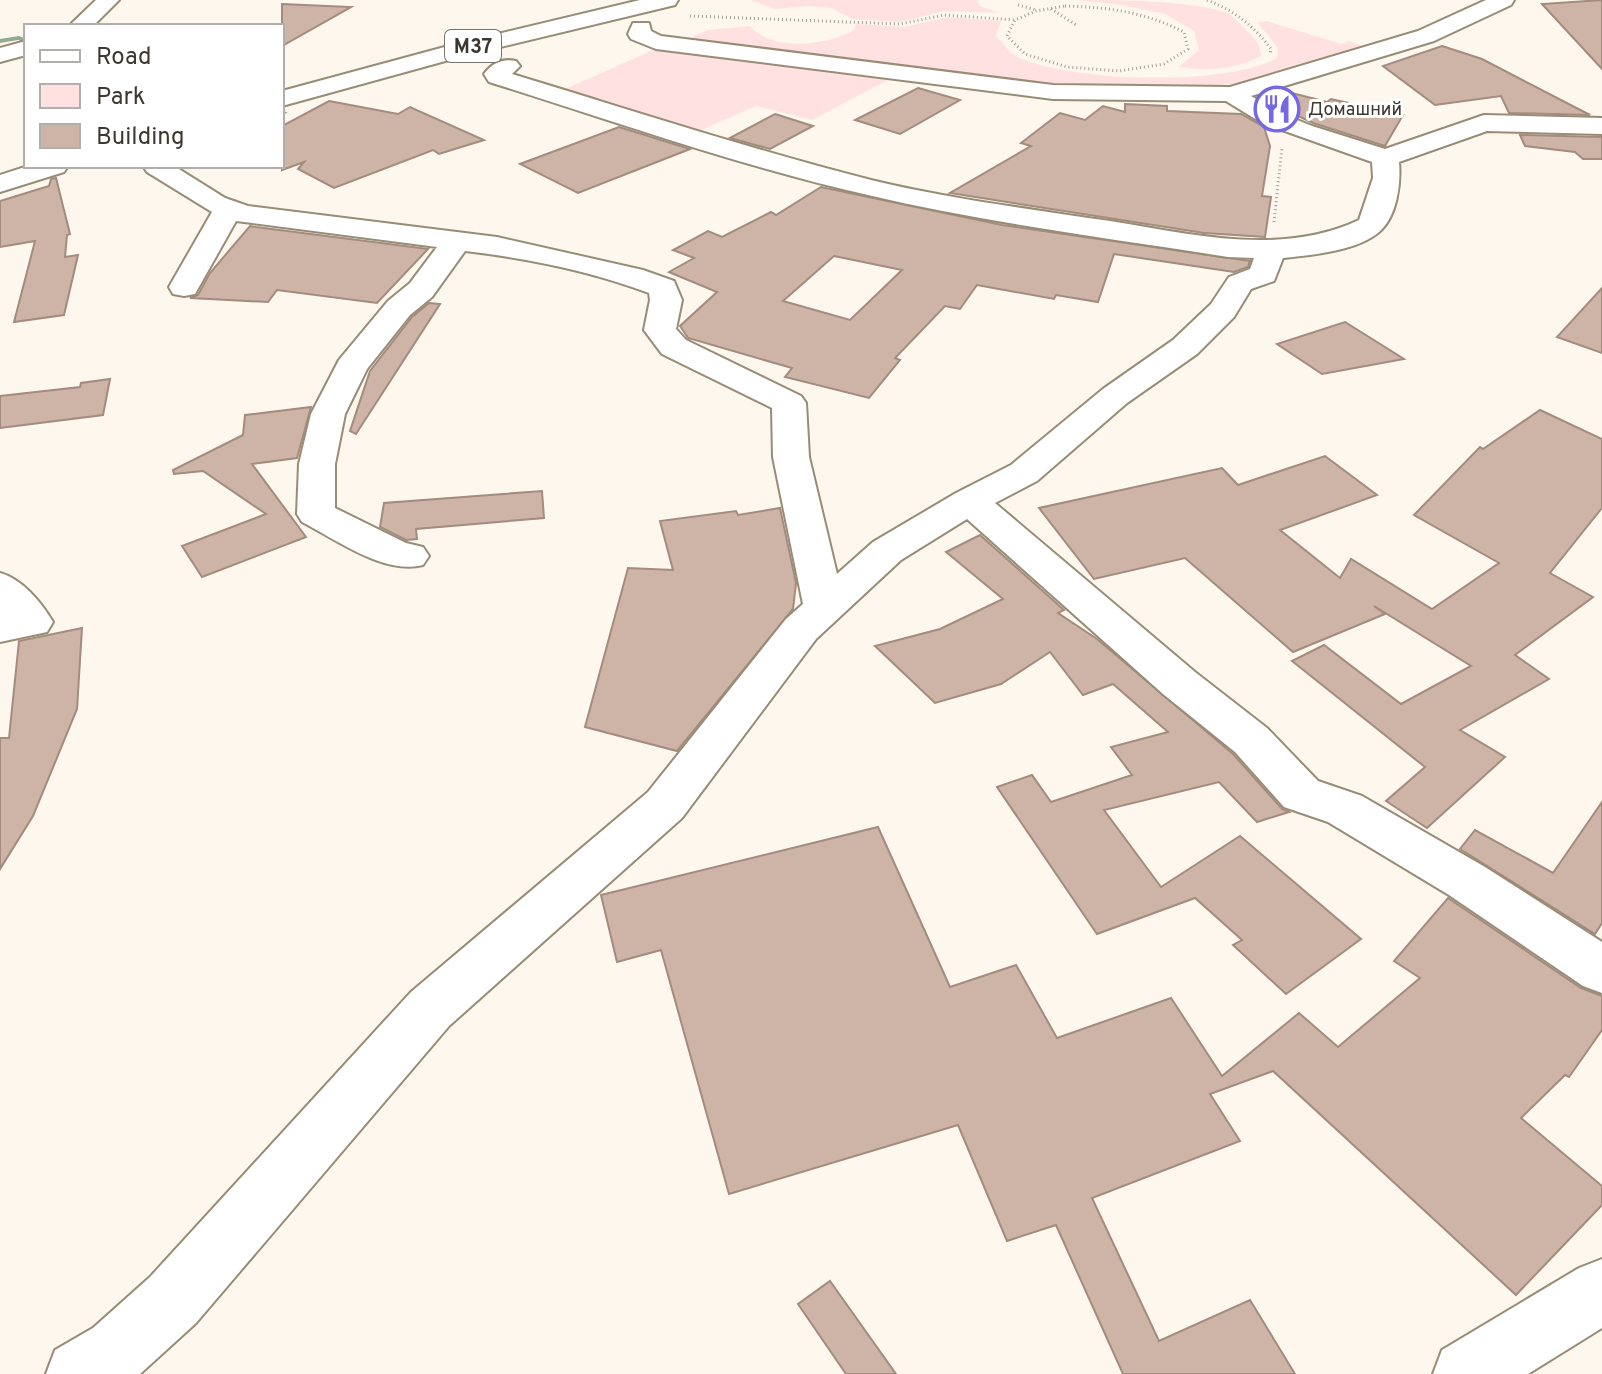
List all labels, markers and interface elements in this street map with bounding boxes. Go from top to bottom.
legend [24,24,284,168]
road number: M37 [445,30,501,62]
text: Road [96,43,152,73]
text: Park [96,83,146,113]
restaurant icon: Домашний [1253,85,1301,133]
place label: Домашний [1308,99,1402,122]
text: Building [96,123,185,153]

